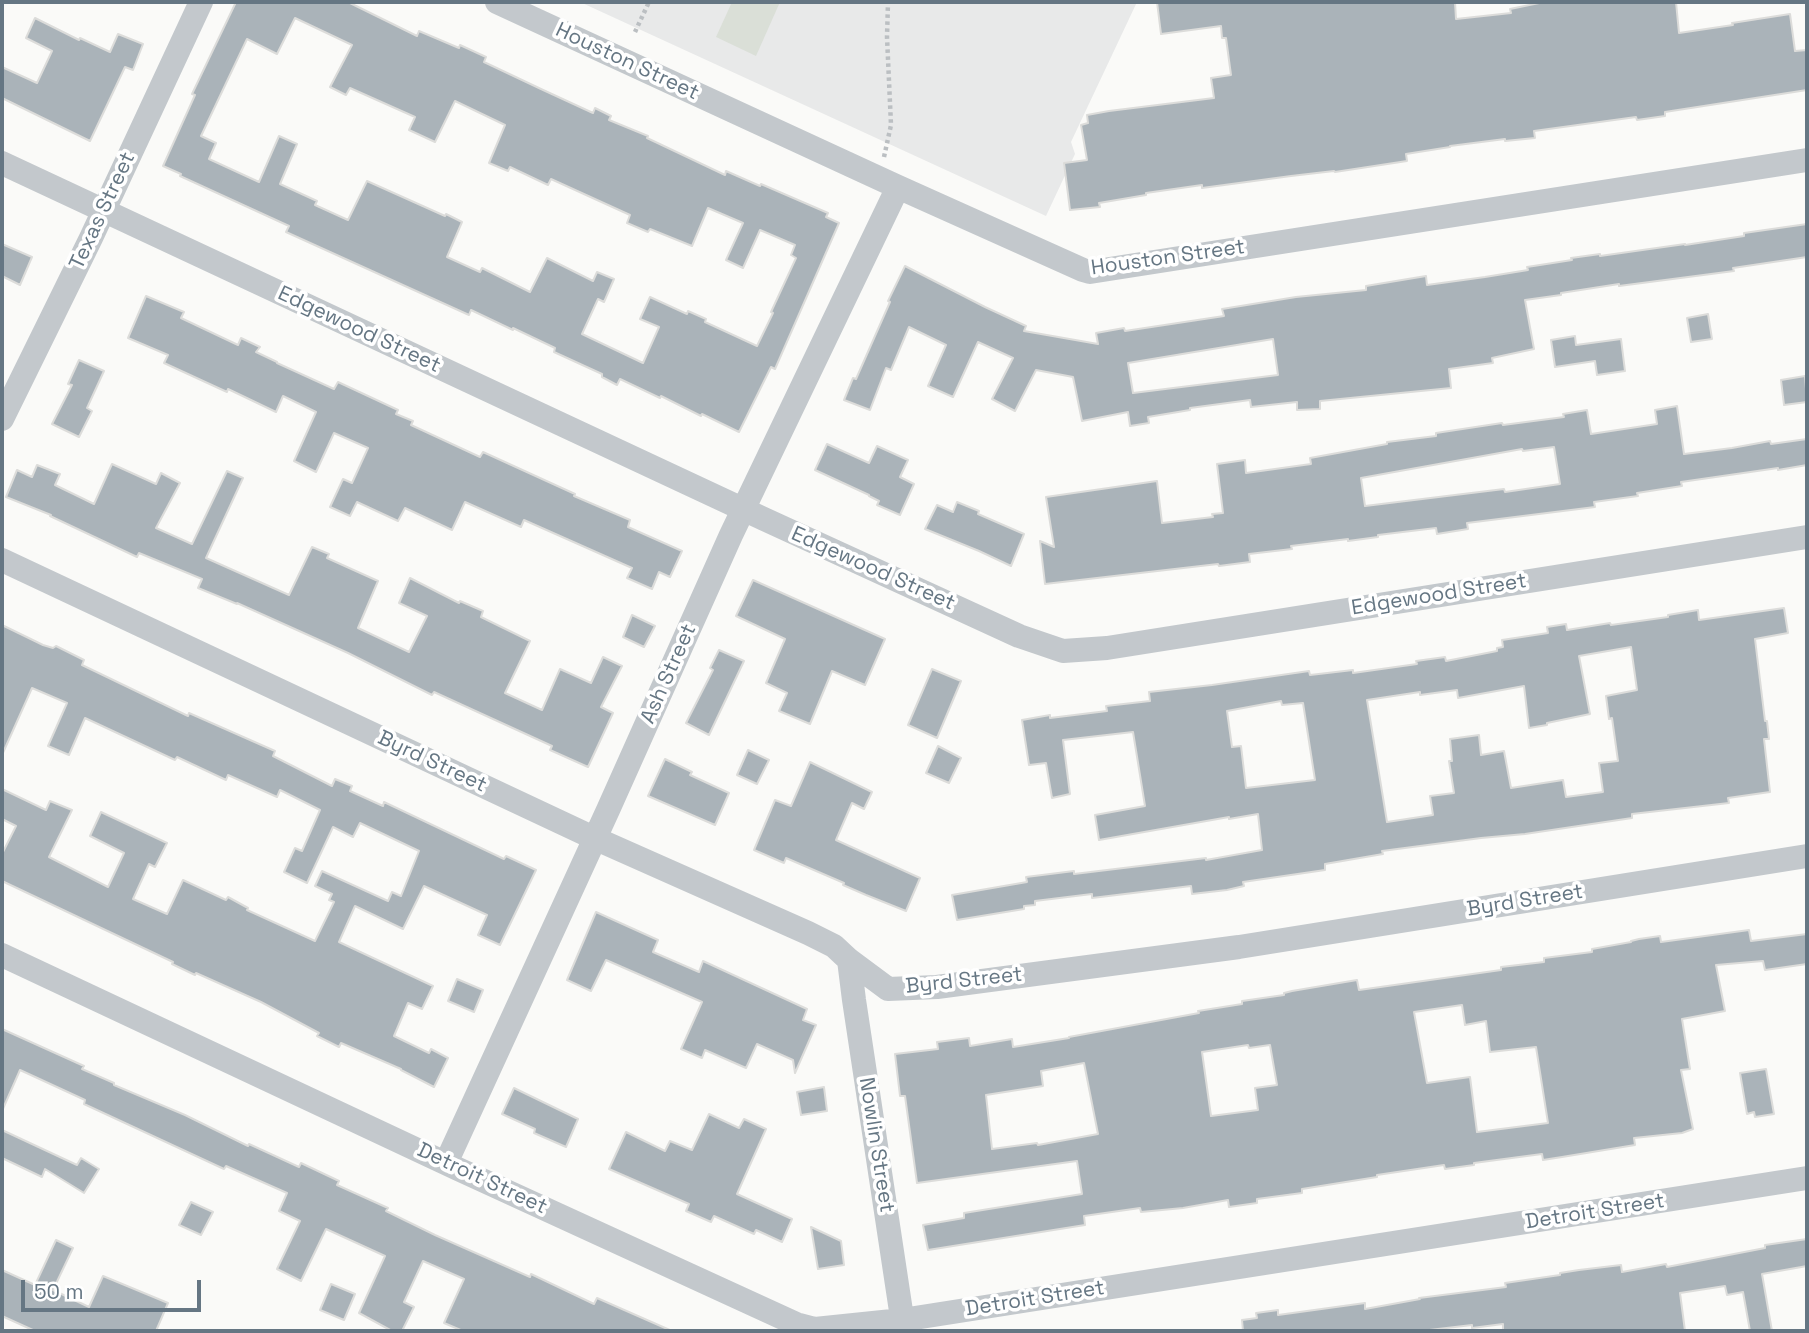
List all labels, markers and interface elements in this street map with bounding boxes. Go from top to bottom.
street label: Houston Street [551,18,703,106]
street label: Texas Street [65,148,141,274]
street label: Houston Street [1089,235,1247,281]
street label: Edgewood Street [274,281,444,379]
street label: Edgewood Street [787,522,959,616]
street label: Edgewood Street [1350,569,1528,621]
street label: Ash Street [636,620,702,728]
street label: Byrd Street [373,726,491,798]
street label: Byrd Street [1465,879,1585,923]
street label: Byrd Street [904,962,1024,1000]
street label: Nowlin Street [853,1076,899,1214]
street label: Detroit Street [413,1138,551,1220]
street label: Detroit Street [1524,1189,1666,1235]
scale bar [24,1266,205,1310]
street label: Detroit Street [964,1276,1106,1322]
text: 50 m [34,1278,84,1305]

